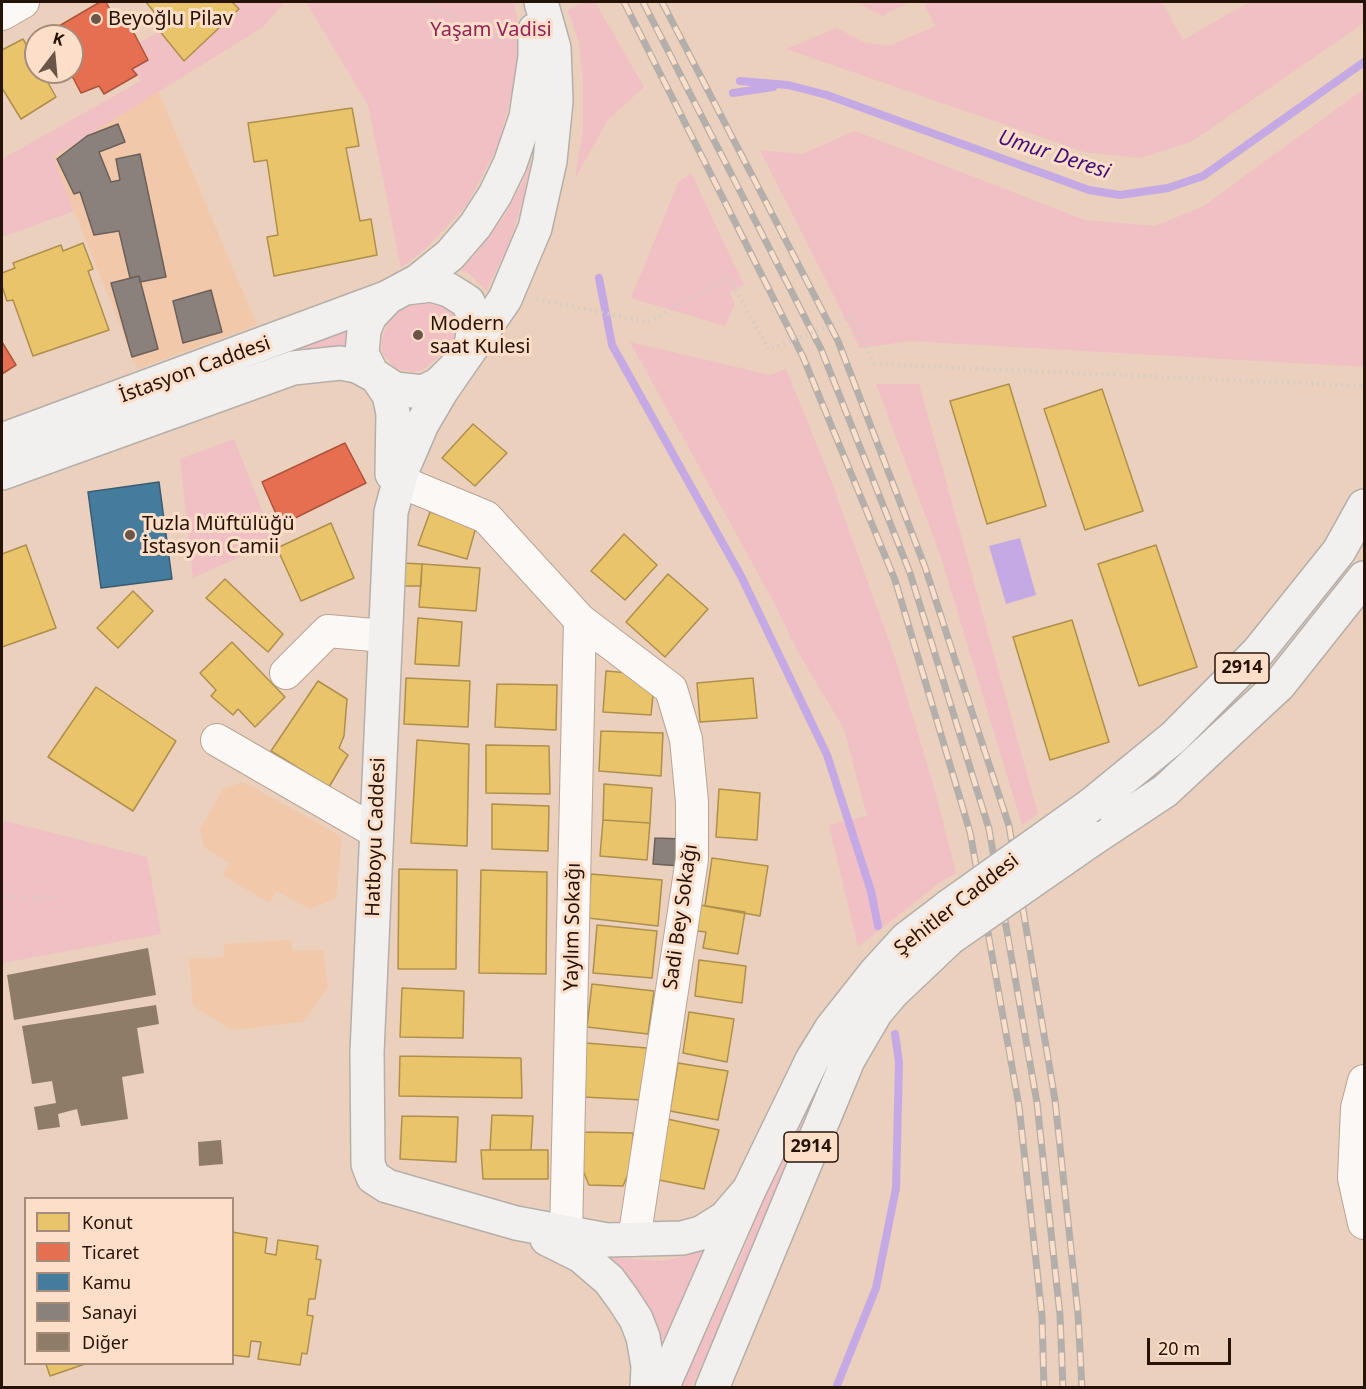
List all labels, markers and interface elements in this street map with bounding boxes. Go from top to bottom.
place label: Beyoğlu Pilav [108,7,233,31]
marker: Beyoğlu Pilav [89,12,103,26]
park label: Yaşam Vadisi [430,18,552,42]
north arrow [24,24,84,84]
text: K [50,27,67,51]
water label: Umur Deresi [995,125,1113,185]
place label: Modern saat Kulesi [430,312,530,359]
marker: Modern saat Kulesi [411,328,425,342]
street label: İstasyon Caddesi [116,332,274,408]
place label: Tuzla Müftülüğü İstasyon Camii [142,512,295,559]
marker: Tuzla Müftülüğü İstasyon Camii [123,528,137,542]
road number: 2914 [1215,653,1269,683]
street label: Hatboyu Caddesi [361,757,391,917]
street label: Sadi Bey Sokağı [659,843,703,991]
street label: Şehitler Caddesi [890,849,1024,961]
street label: Yaylım Sokağı [560,863,586,991]
road number: 2914 [784,1132,838,1162]
legend [24,1197,234,1365]
text: Konut [82,1210,133,1234]
text: Ticaret [82,1240,139,1264]
text: Kamu [82,1270,131,1294]
text: Sanayi [82,1300,137,1324]
scale bar [1150,1326,1234,1364]
text: Diğer [82,1330,128,1354]
text: 20 m [1158,1336,1200,1360]

